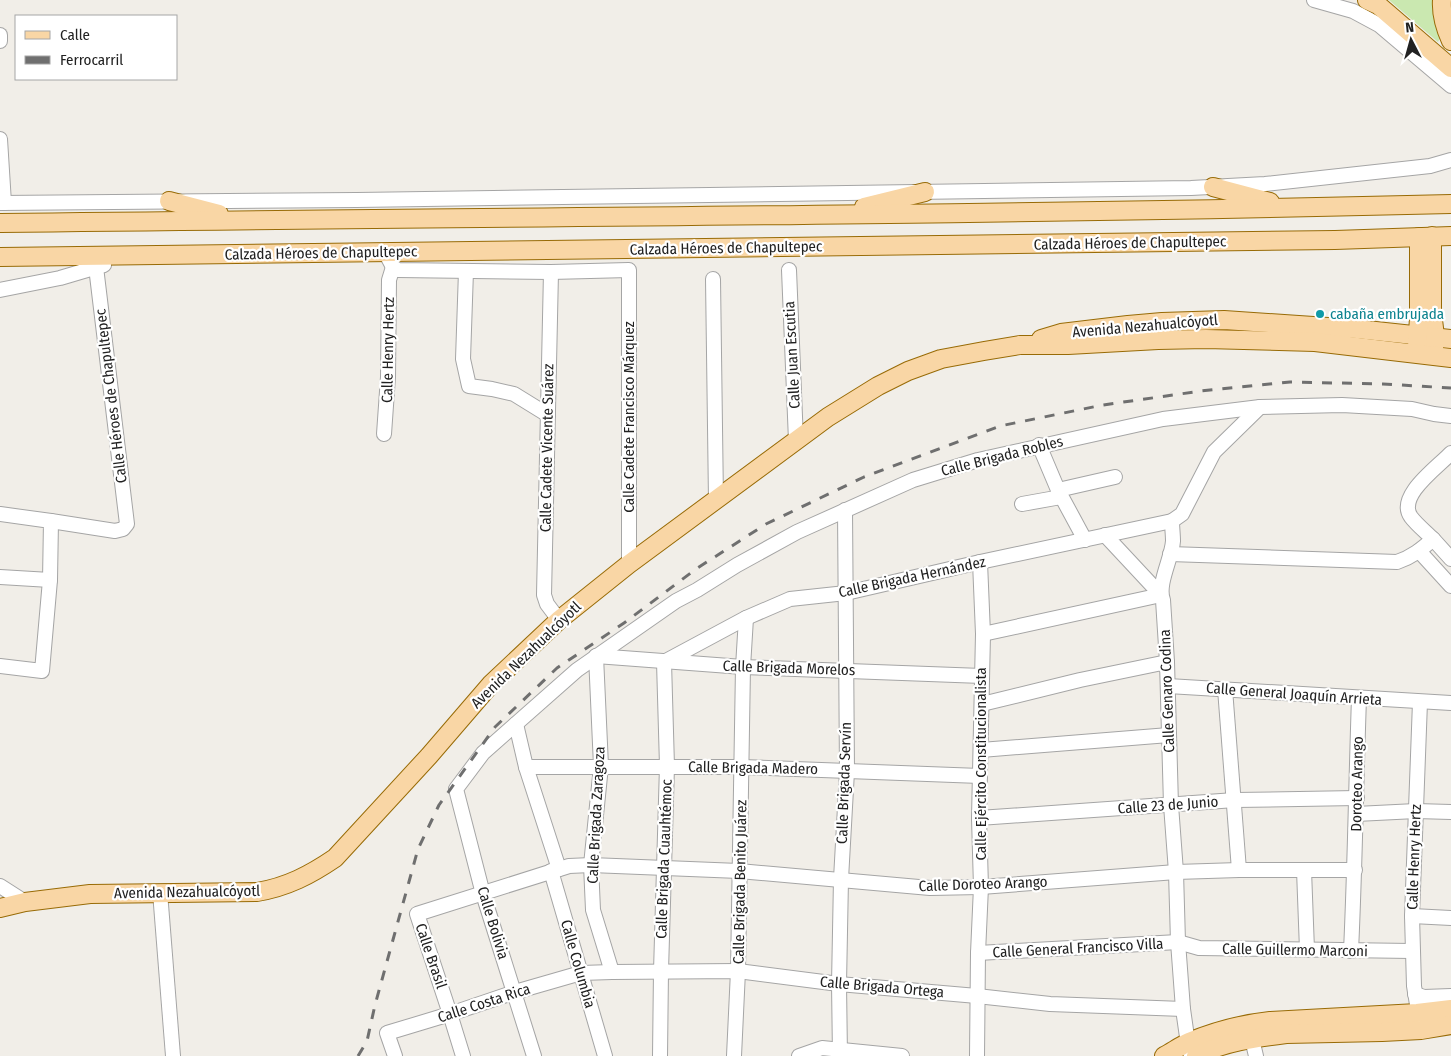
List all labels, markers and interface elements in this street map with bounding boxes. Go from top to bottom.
legend [15,15,178,80]
north arrow [1386,15,1436,65]
text: N [1405,19,1415,36]
text: Calle [60,26,90,44]
text: Ferrocarril [60,51,123,69]
street label: Calzada Héroes de Chapultepec [1033,232,1227,254]
street label: Calzada Héroes de Chapultepec [629,237,823,259]
street label: Calzada Héroes de Chapultepec [224,242,418,264]
street label: Calle Henry Hertz [378,297,398,403]
street label: Calle Juan Escutia [780,301,804,409]
place label: cabaña embrujada [1330,305,1444,323]
street label: Calle Héroes de Chapultepec [91,307,131,484]
marker: cabaña embrujada [1314,308,1326,320]
street label: Avenida Nezahualcóyotl [1071,311,1219,341]
street label: Calle Cadete Francisco Márquez [620,321,638,513]
street label: Calle Cadete Vicente Suárez [537,364,557,532]
street label: Calle Brigada Robles [939,432,1065,480]
street label: Calle Brigada Hernández [837,553,987,601]
street label: Avenida Nezahualcóyotl [467,598,585,712]
street label: Calle Genaro Codina [1156,629,1178,753]
street label: Calle Brigada Morelos [722,657,856,679]
street label: Calle Ejército Constitucionalista [972,667,990,861]
street label: Calle General Joaquín Arrieta [1205,679,1383,709]
street label: Calle Brigada Servín [833,722,855,844]
street label: Doroteo Arango [1347,736,1367,832]
street label: Calle Brigada Zaragoza [583,746,609,884]
street label: Calle Brigada Madero [688,758,818,778]
street label: Calle Brigada Cuauhtémoc [652,778,676,939]
street label: Calle 23 de Junio [1117,792,1219,817]
street label: Calle Brigada Benito Juárez [730,800,750,964]
street label: Calle Henry Hertz [1403,804,1425,910]
street label: Calle Doroteo Arango [918,873,1048,895]
street label: Avenida Nezahualcóyotl [114,882,260,902]
street label: Calle Bolivia [473,884,513,962]
street label: Calle Columbia [557,918,599,1010]
street label: Calle Brasil [411,921,451,991]
street label: Calle General Francisco Villa [992,935,1164,961]
street label: Calle Guillermo Marconi [1222,940,1368,960]
street label: Calle Brigada Ortega [819,973,945,1001]
street label: Calle Costa Rica [435,980,533,1026]

